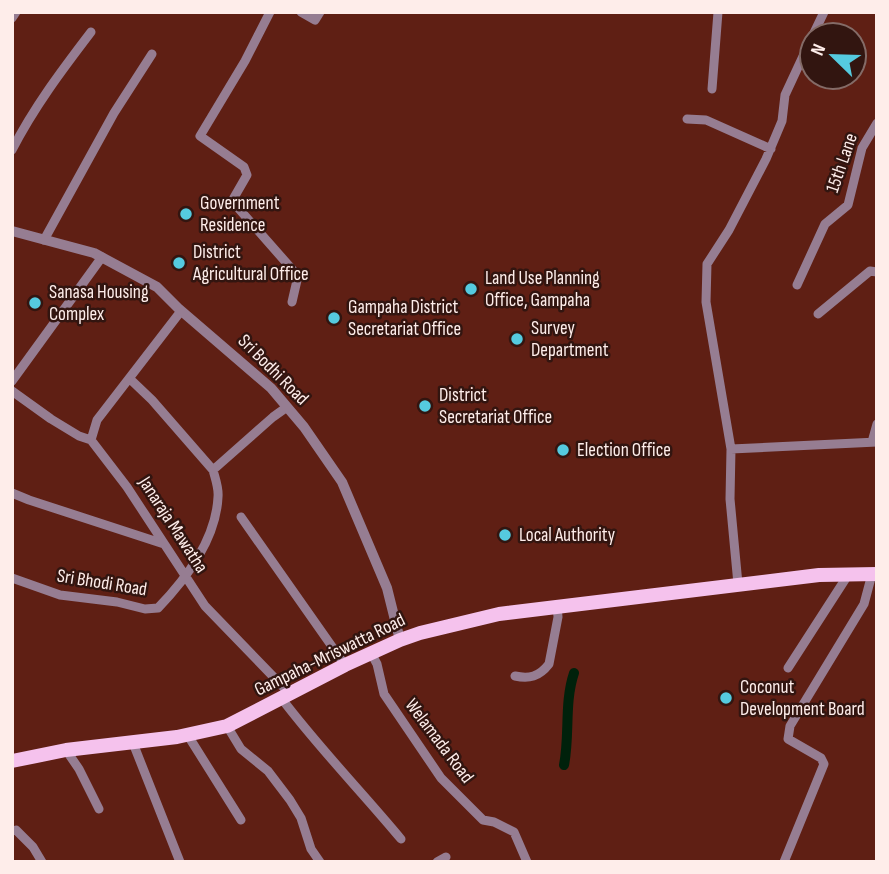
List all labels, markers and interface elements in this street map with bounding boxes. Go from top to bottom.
north arrow [798,21,868,91]
text: N [806,41,831,59]
street label: 15th Lane [821,130,863,196]
place label: Government Residence [200,192,280,237]
marker: Government Residence [178,206,194,222]
place label: District Agricultural Office [192,241,309,286]
marker: District Agricultural Office [171,255,187,271]
place label: Land Use Planning Office, Gampaha [485,267,600,312]
place label: Sanasa Housing Complex [49,281,149,326]
marker: Land Use Planning Office, Gampaha [463,281,479,297]
marker: Sanasa Housing Complex [27,295,43,311]
place label: Gampaha District Secretariat Office [348,296,461,341]
marker: Gampaha District Secretariat Office [326,310,342,326]
place label: Survey Department [531,317,609,362]
street label: Sri Bodhi Road [233,330,313,410]
marker: Survey Department [509,331,525,347]
place label: District Secretariat Office [439,384,552,429]
marker: District Secretariat Office [417,398,433,414]
place label: Election Office [577,439,671,462]
marker: Election Office [555,442,571,458]
street label: Janaraja Mawatha [133,472,213,578]
place label: Local Authority [519,524,616,547]
marker: Local Authority [497,527,513,543]
street label: Sri Bhodi Road [55,565,149,601]
street label: Gampaha-Mriswatta Road [251,609,409,701]
place label: Coconut Development Board [740,676,865,721]
marker: Coconut Development Board [718,690,734,706]
street label: Welamada Road [400,694,478,788]

